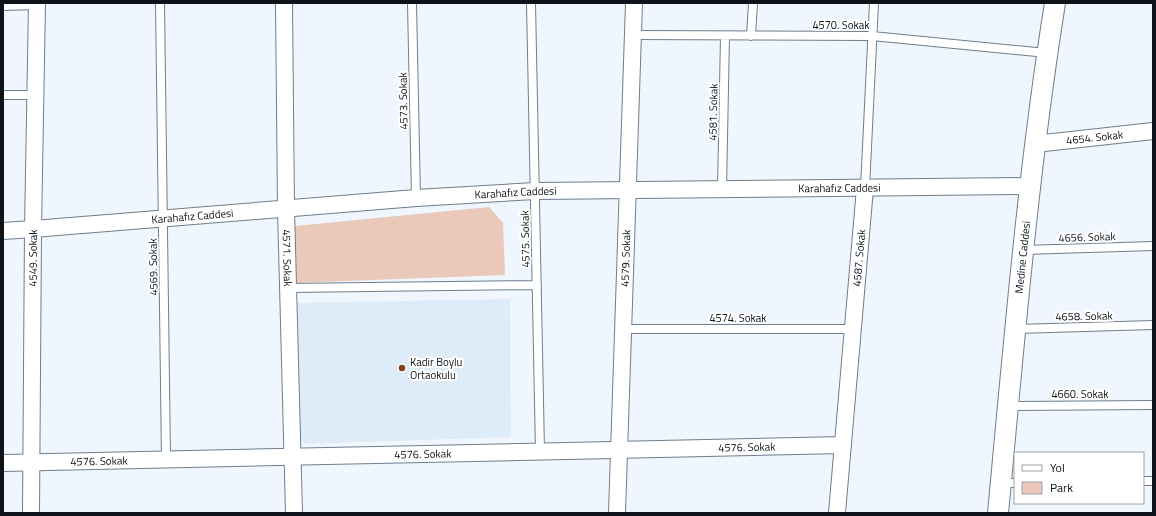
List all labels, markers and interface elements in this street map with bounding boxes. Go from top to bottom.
street label: 4570. Sokak [812,17,870,33]
street label: 4573. Sokak [394,72,411,130]
street label: 4581. Sokak [705,83,722,141]
street label: 4654. Sokak [1065,126,1125,149]
street label: Karahafız Caddesi [798,180,881,196]
street label: Karahafız Caddesi [474,183,557,203]
street label: Karahafız Caddesi [151,205,234,227]
street label: 4575. Sokak [516,210,533,268]
street label: Medine Caddesi [1011,220,1034,294]
street label: 4587. Sokak [849,228,869,287]
street label: 4656. Sokak [1058,228,1117,246]
street label: 4549. Sokak [25,229,41,287]
street label: 4571. Sokak [279,229,296,288]
street label: 4579. Sokak [617,229,634,287]
street label: 4569. Sokak [144,238,161,296]
street label: 4658. Sokak [1055,307,1113,324]
street label: 4574. Sokak [709,310,767,326]
place label: Kadir Boylu Ortaokulu [410,354,463,383]
marker: Kadir Boylu Ortaokulu [397,363,407,373]
street label: 4660. Sokak [1051,386,1109,402]
street label: 4576. Sokak [718,438,776,456]
street label: 4576. Sokak [394,445,452,463]
street label: 4576. Sokak [70,452,129,470]
legend [1014,452,1144,504]
text: Yol [1050,458,1065,477]
text: Park [1050,478,1073,497]

